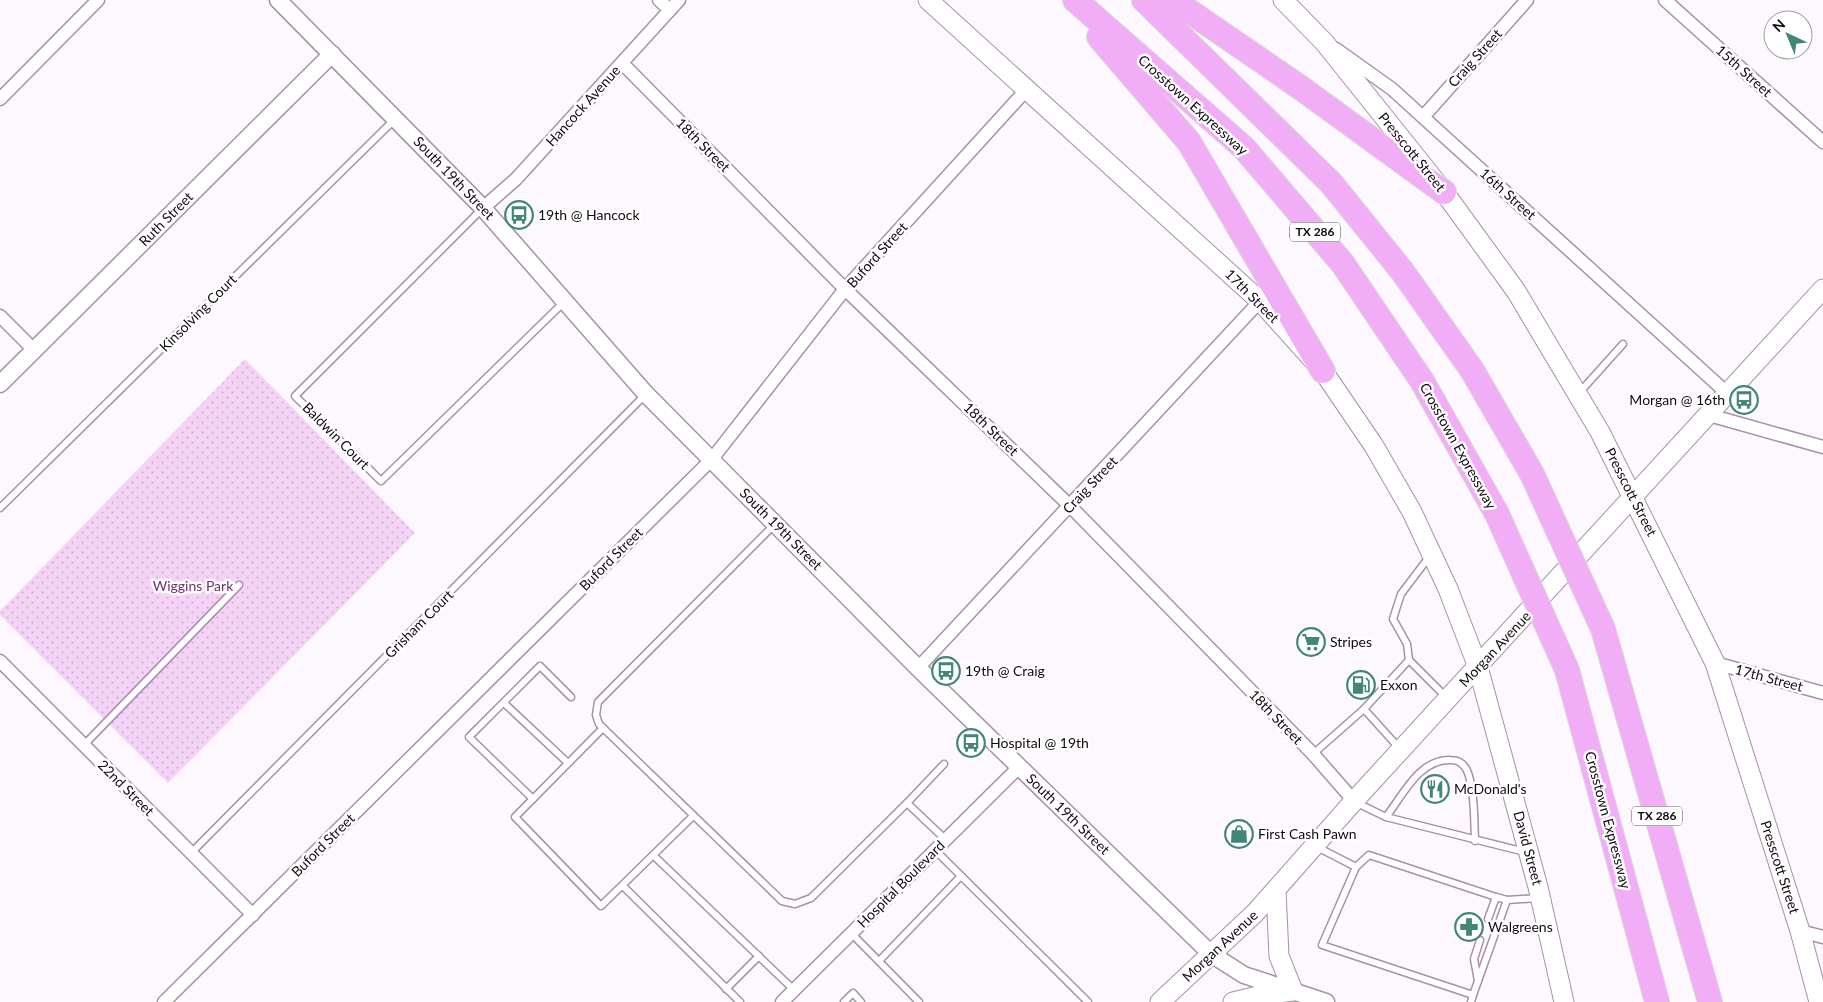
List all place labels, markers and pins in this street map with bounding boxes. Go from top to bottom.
bus stop icon: 19th @ Hancock [504,200,534,230]
place label: 19th @ Hancock [538,206,640,223]
bus stop icon: Morgan @ 16th [1729,385,1759,415]
place label: Morgan @ 16th [1629,391,1725,408]
supermarket icon: Stripes [1296,627,1326,657]
place label: Stripes [1330,633,1372,650]
bus stop icon: 19th @ Craig [931,656,961,686]
place label: 19th @ Craig [965,662,1045,679]
fuel station icon: Exxon [1346,670,1376,700]
place label: Exxon [1380,676,1417,693]
bus stop icon: Hospital @ 19th [956,728,986,758]
place label: Hospital @ 19th [990,734,1089,751]
restaurant icon: McDonald's [1420,774,1450,804]
place label: McDonald's [1454,780,1527,797]
shop icon: First Cash Pawn [1224,819,1254,849]
place label: First Cash Pawn [1258,825,1357,842]
pharmacy icon: Walgreens [1454,912,1484,942]
place label: Walgreens [1488,918,1553,935]

